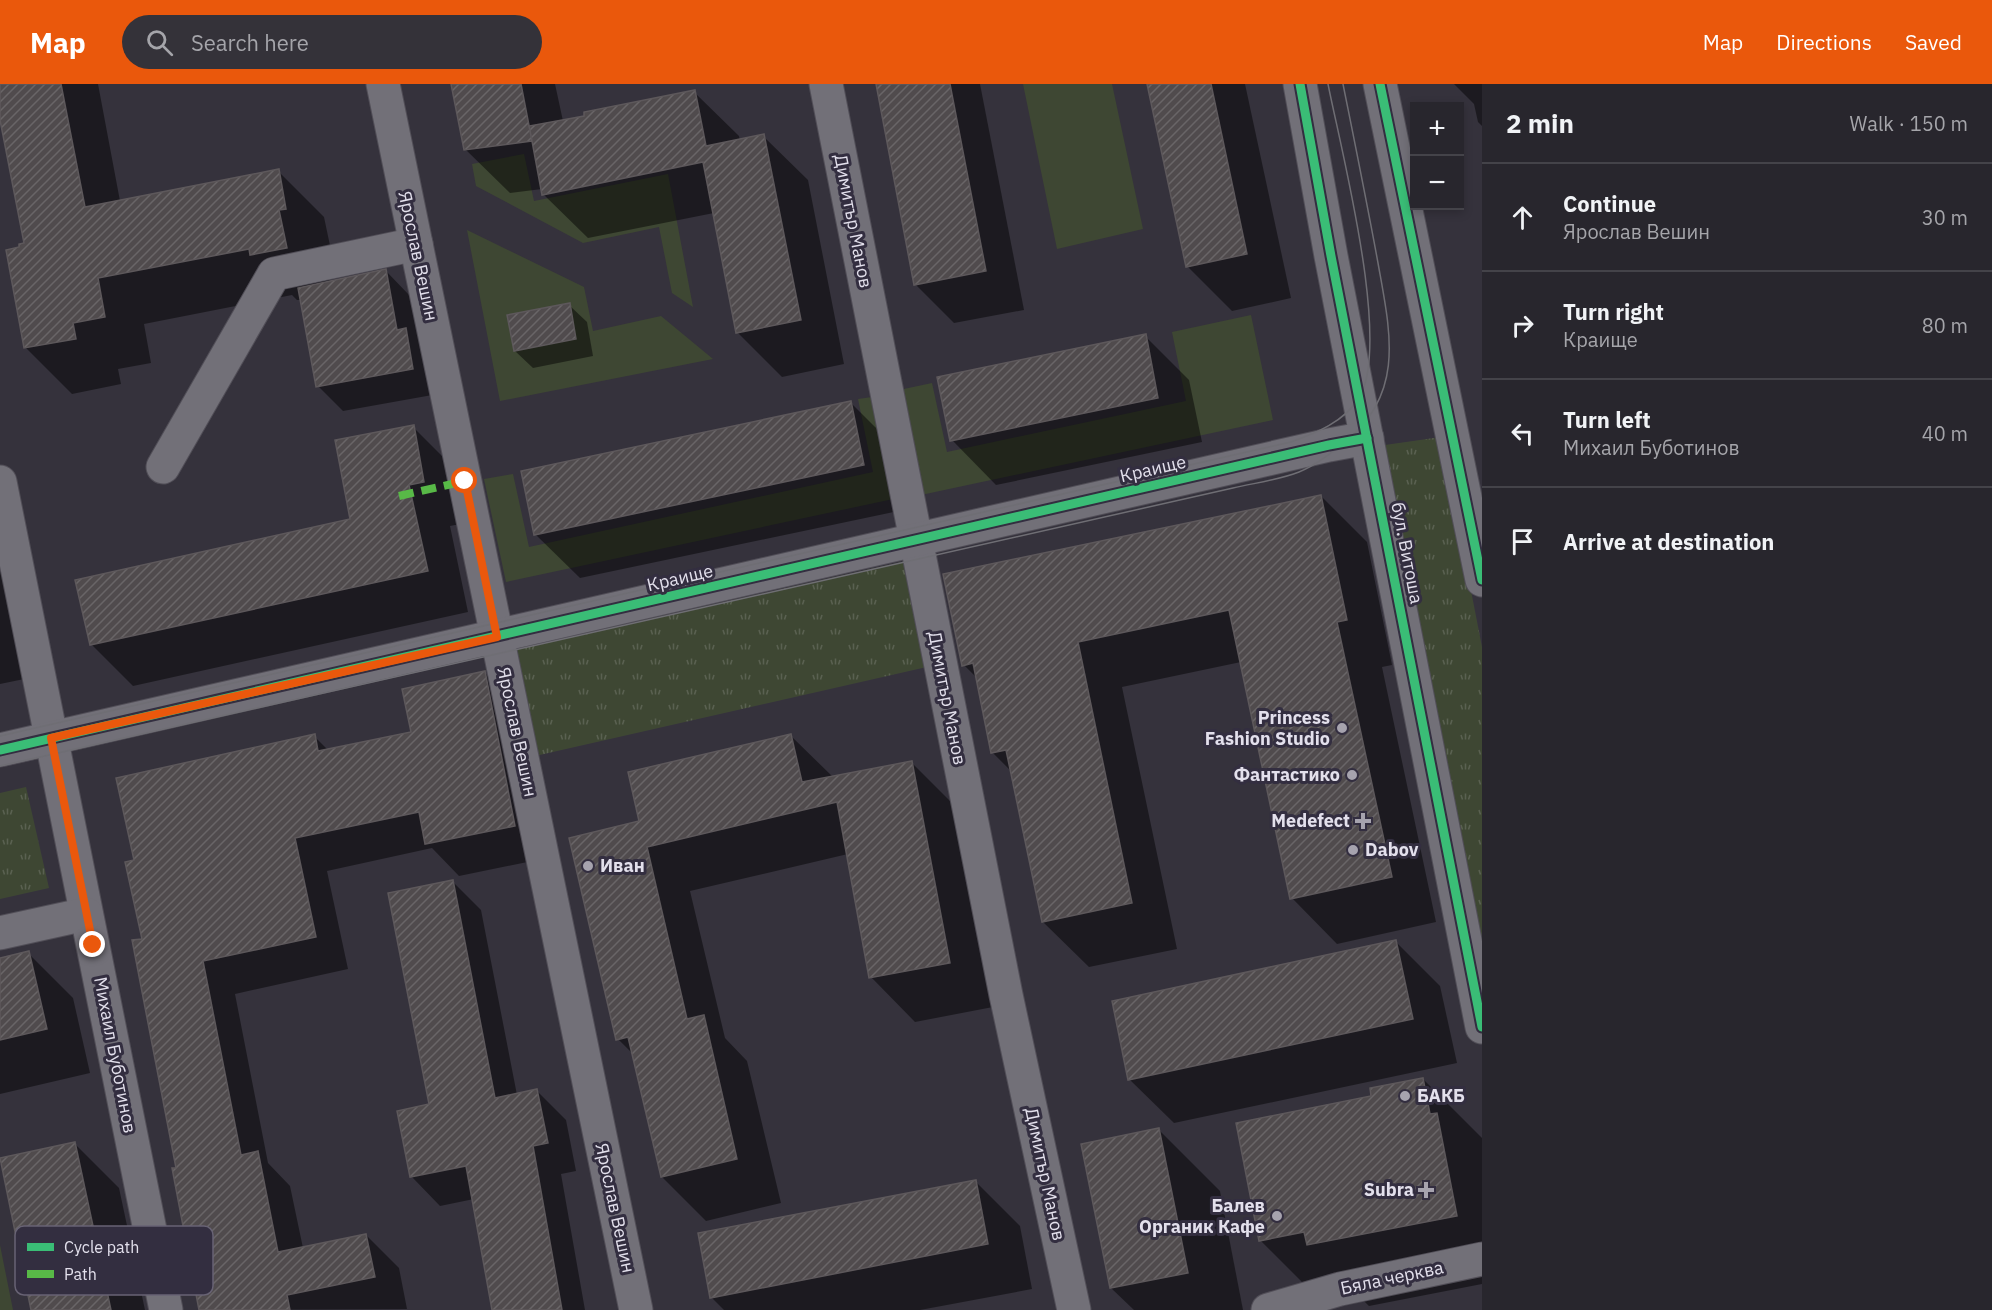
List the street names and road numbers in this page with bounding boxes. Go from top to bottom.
street label: Димитър Манов [829,152,878,290]
street label: Ярослав Вешин [393,189,443,323]
street label: Краище [1118,450,1188,487]
street label: бул. Витоша [1386,500,1429,606]
street label: Краище [645,559,715,596]
street label: Димитър Манов [923,629,972,767]
street label: Ярослав Вешин [492,665,542,799]
street label: Михаил Буботинов [89,975,142,1135]
street label: Димитър Манов [1020,1105,1071,1243]
street label: Ярослав Вешин [590,1141,640,1275]
street label: Бяла черква [1338,1255,1446,1300]

